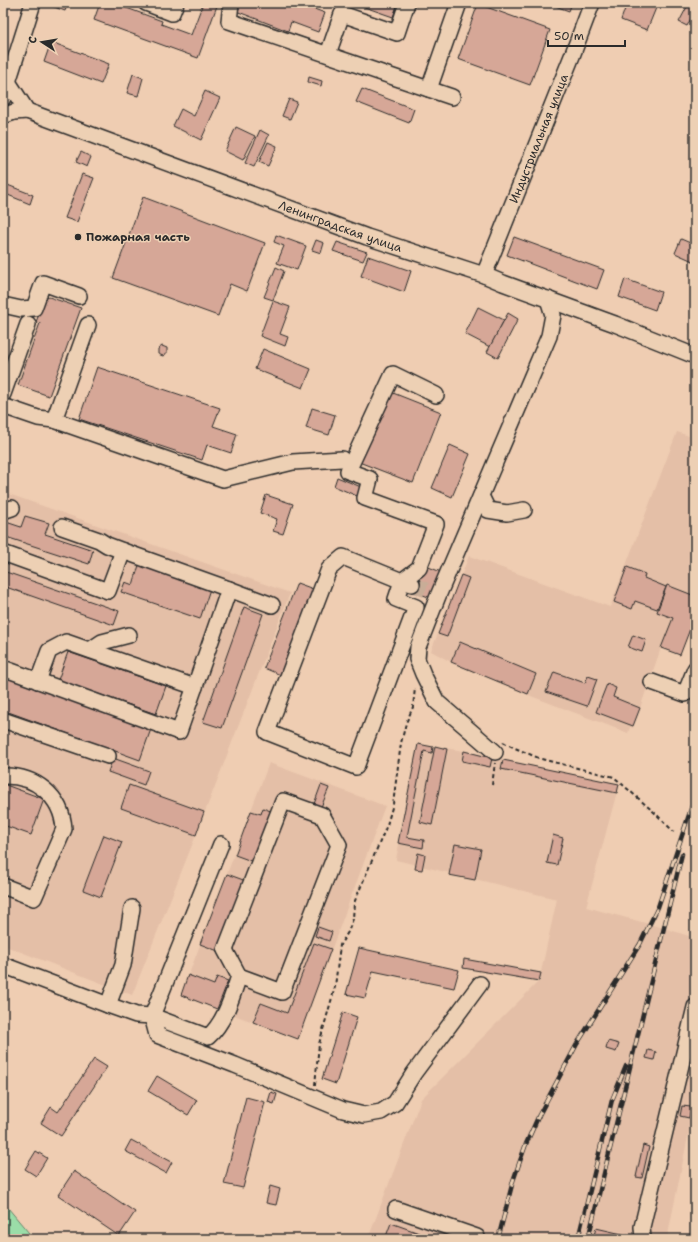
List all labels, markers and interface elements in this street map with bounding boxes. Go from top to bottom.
north arrow [22,22,62,62]
scale bar [548,22,625,48]
text: 50 m [554,28,584,44]
text: С [25,35,41,45]
street label: Индустриальная улица [506,71,572,205]
street label: Ленинградская улица [276,197,405,256]
place label: Пожарная часть [86,229,190,245]
marker: Пожарная часть [73,232,83,242]

